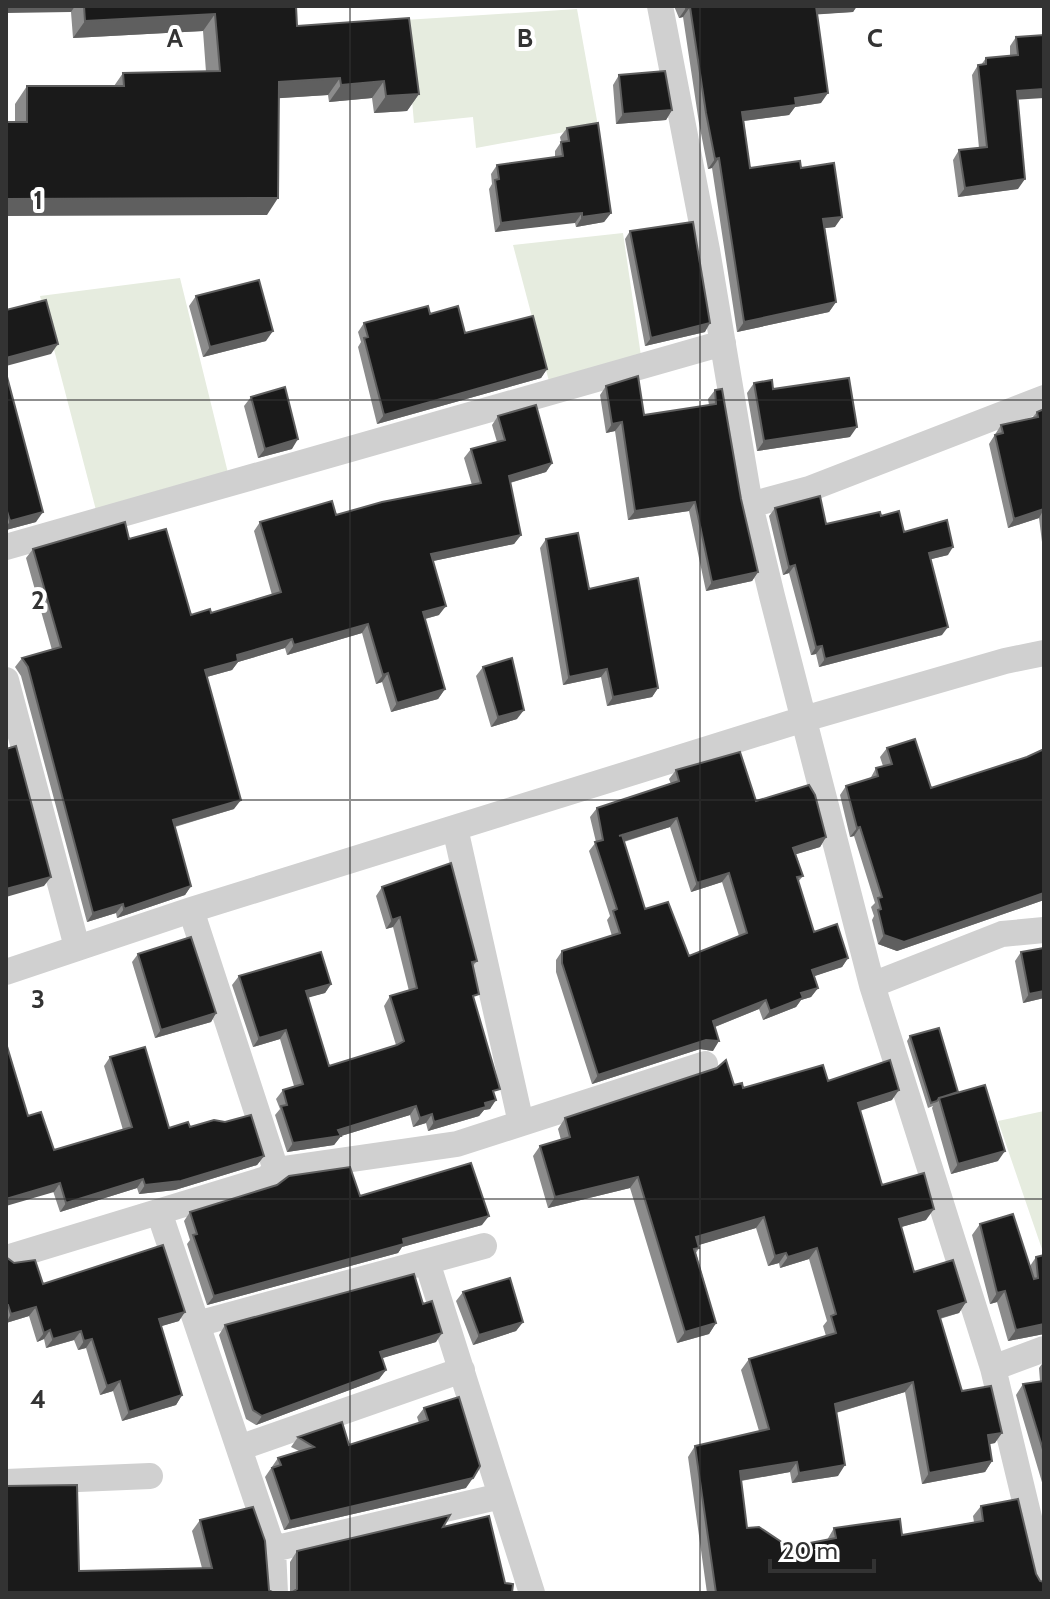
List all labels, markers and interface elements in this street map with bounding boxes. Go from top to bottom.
text: A [167,22,184,54]
text: B [517,22,533,54]
text: C [867,22,883,54]
text: 1 [33,184,43,216]
text: 2 [31,584,45,616]
text: 3 [31,983,45,1015]
text: 4 [30,1383,46,1415]
scale bar [770,1523,874,1573]
text: 20 m [782,1536,838,1565]

